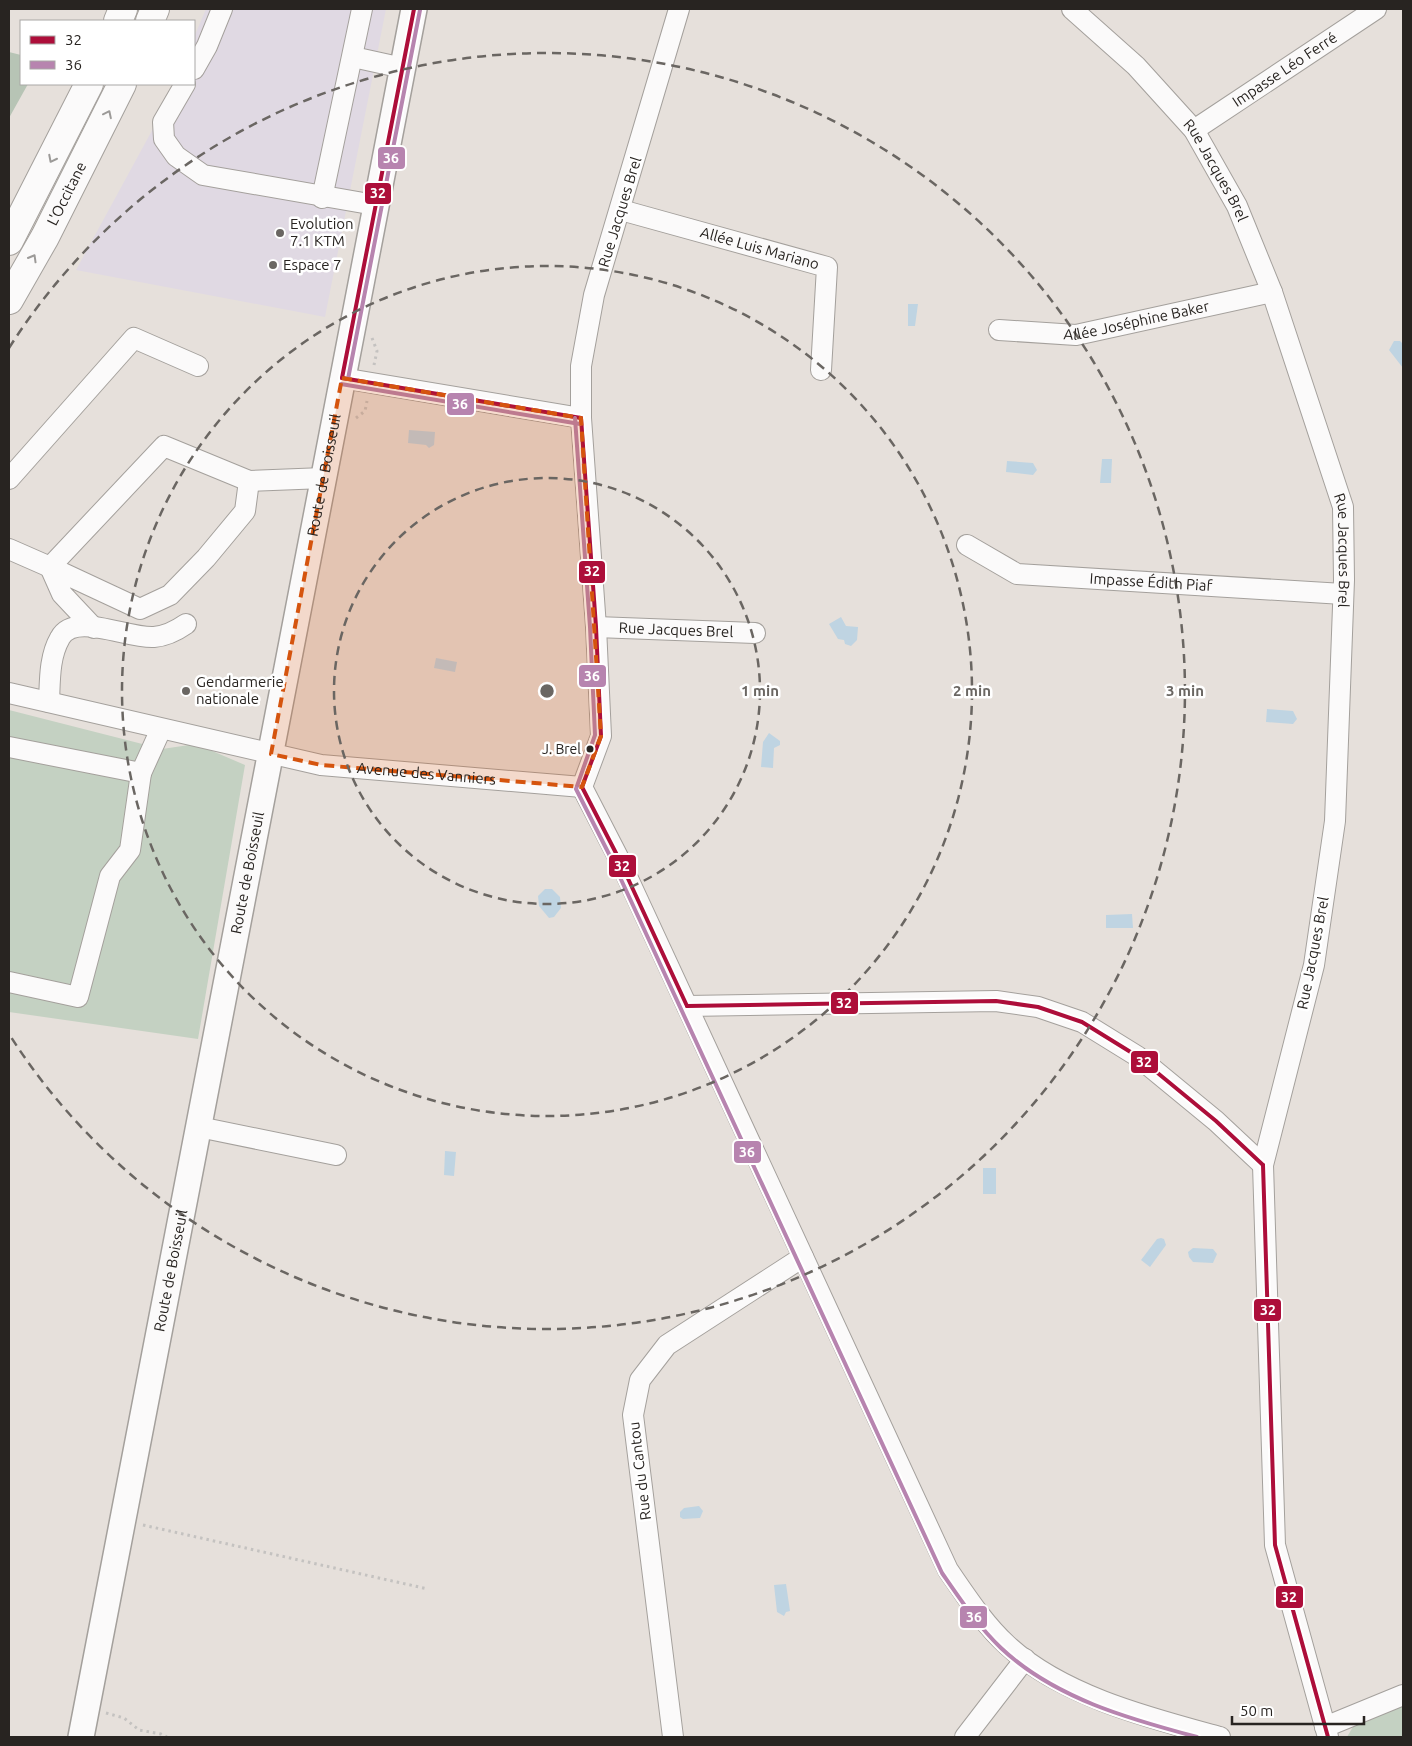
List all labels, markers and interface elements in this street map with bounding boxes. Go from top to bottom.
legend [20,20,195,85]
street label: Impasse Léo Ferré [1229,28,1340,110]
text: 32 [65,31,82,48]
text: 36 [65,56,82,73]
one-way arrow [102,110,112,119]
street label: Rue Jacques Brel [1180,115,1251,224]
line badge: 36 [377,146,406,170]
text: 36 [383,150,399,166]
one-way arrow [48,154,58,163]
street label: Rue Jacques Brel [595,155,644,269]
street label: L'Occitane [43,159,89,228]
line badge: 32 [364,182,392,205]
text: 32 [370,185,386,201]
place label: Evolution 7.1 KTM [290,215,354,249]
street label: Allée Luis Mariano [699,223,821,272]
marker: Evolution 7.1 KTM [274,227,286,239]
one-way arrow [27,254,37,263]
place label: Espace 7 [283,256,342,273]
marker: Espace 7 [267,259,279,271]
street label: Allée Joséphine Baker [1063,297,1211,343]
line badge: 36 [446,392,475,416]
text: 36 [452,396,468,412]
street label: Route de Boisseuil [304,412,344,538]
street label: Rue Jacques Brel [1331,491,1353,608]
line badge: 32 [578,560,606,584]
text: 32 [584,563,600,579]
street label: Impasse Édith Piaf [1089,569,1213,594]
street label: Rue Jacques Brel [618,619,734,640]
line badge: 36 [578,664,607,688]
text: 36 [584,668,600,684]
place label: Gendarmerie nationale [196,673,284,707]
centre of rings [538,682,556,700]
text: 1 min [741,682,779,699]
text: 2 min [953,682,991,699]
text: 3 min [1166,682,1204,699]
marker: Gendarmerie nationale [180,685,192,697]
place label: J. Brel [542,741,581,757]
marker: J. Brel [585,744,595,754]
street label: Avenue des Vanniers [356,759,497,788]
street label: Route de Boisseuil [227,810,267,935]
line badge: 32 [608,854,637,878]
text: 32 [614,858,630,874]
street label: Rue Jacques Brel [1293,895,1332,1011]
line badge: 32 [830,991,859,1015]
text: 32 [836,995,852,1011]
line badge: 32 [1130,1050,1159,1074]
text: 32 [1136,1054,1152,1070]
line badge: 36 [733,1140,762,1164]
text: 36 [739,1144,755,1160]
street label: Route de Boisseuil [150,1208,191,1333]
line badge: 32 [1253,1298,1282,1322]
text: 32 [1260,1302,1276,1318]
street label: Rue du Cantou [625,1421,654,1521]
line badge: 32 [1275,1585,1304,1609]
text: 32 [1281,1589,1297,1605]
line badge: 36 [959,1605,988,1629]
text: 36 [966,1609,982,1625]
scale bar [1232,1694,1364,1726]
text: 50 m [1240,1702,1273,1719]

